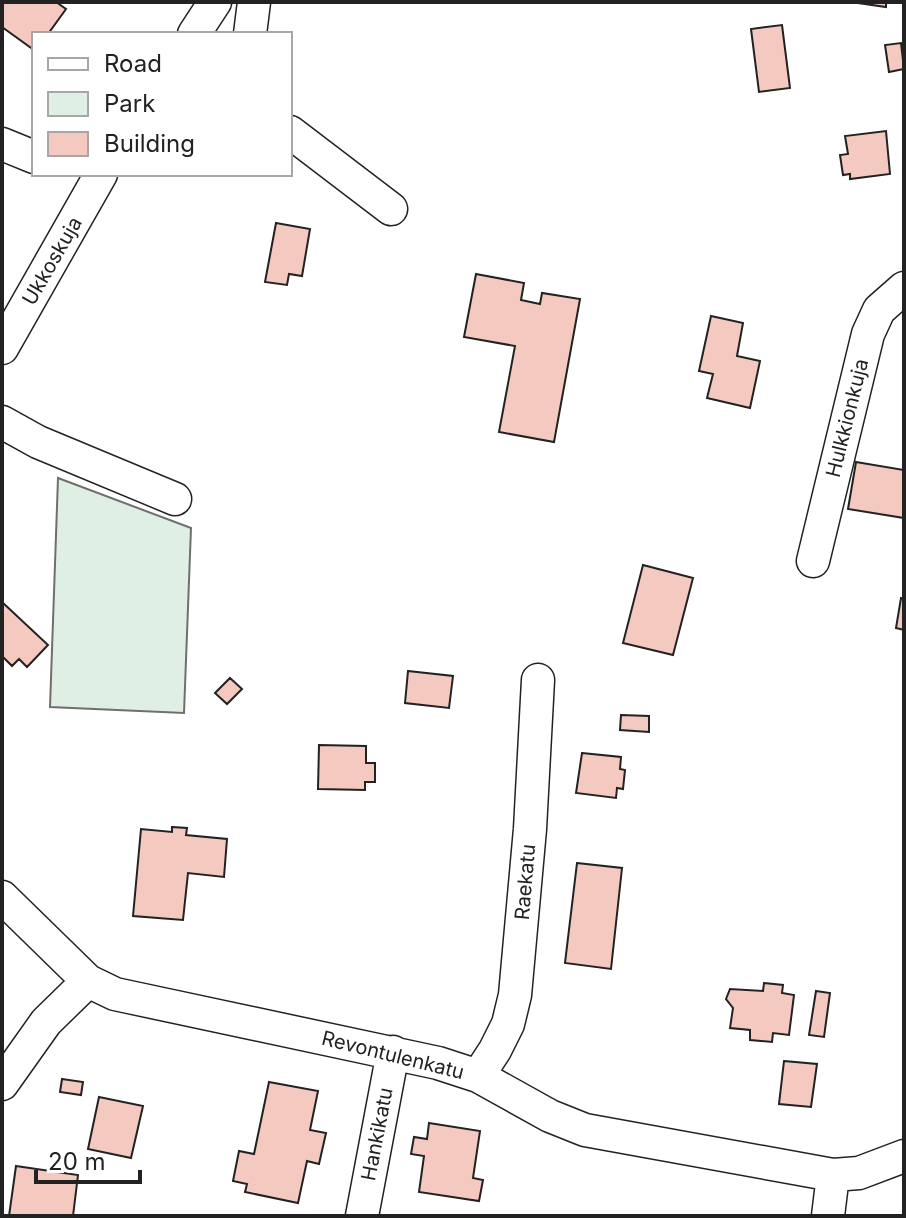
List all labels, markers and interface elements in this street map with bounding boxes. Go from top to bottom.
legend [32,32,292,176]
text: Road [104,49,162,78]
text: Park [104,89,155,118]
text: Building [104,129,195,158]
street label: Ukkoskuja [17,213,87,309]
street label: Hulkkionkuja [821,356,873,480]
street label: Raekatu [510,843,540,921]
street label: Revontulenkatu [319,1026,467,1084]
street label: Hankikatu [356,1085,398,1183]
scale bar [36,1134,140,1184]
text: 20 m [48,1147,106,1176]

